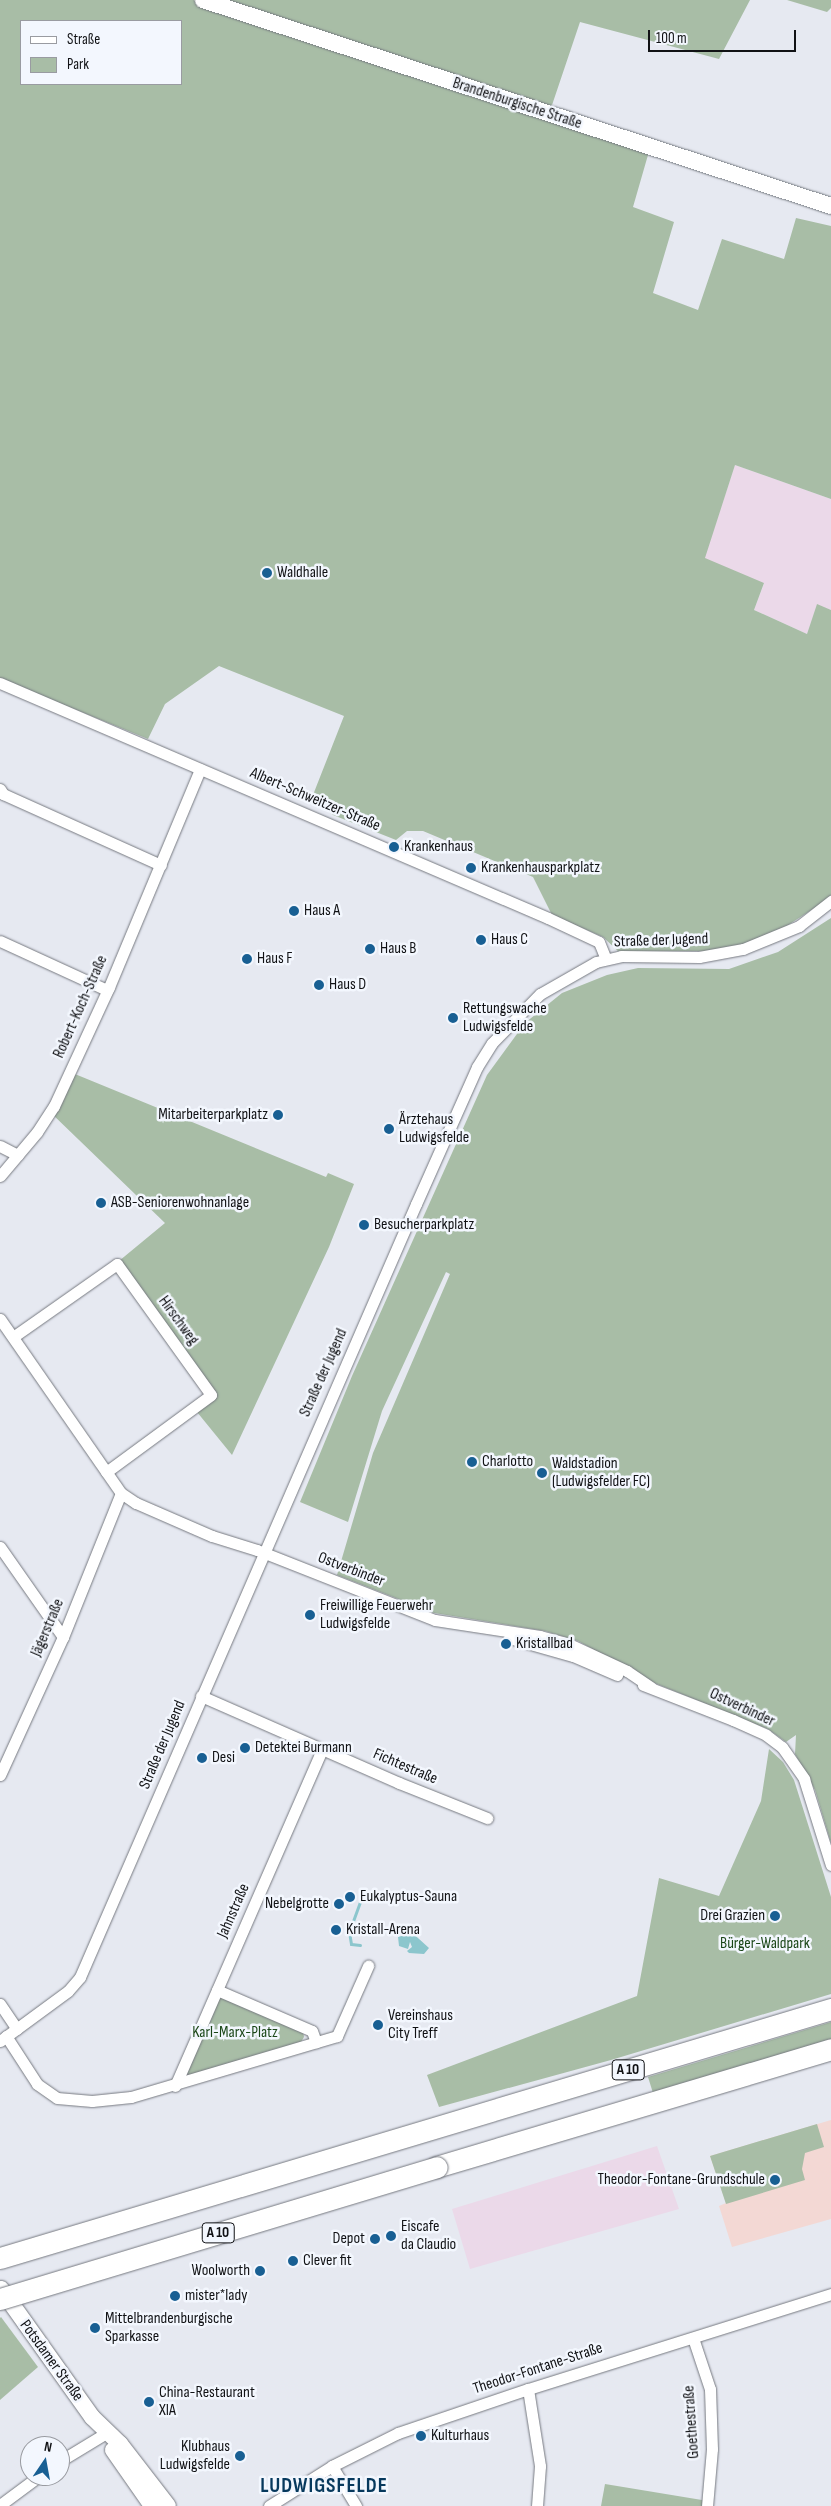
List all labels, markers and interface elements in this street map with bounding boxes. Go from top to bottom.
legend [20,20,182,85]
scale bar [651,20,798,52]
text: 100 m [656,29,687,48]
text: Straße [67,30,100,49]
text: Park [67,55,89,74]
street label: Brandenburgische Straße [450,74,584,134]
place label: Waldhalle [277,563,328,583]
marker: Waldhalle [261,567,273,579]
street label: Albert-Schweitzer-Straße [247,764,383,836]
place label: Krankenhaus [404,837,473,857]
marker: Krankenhaus [388,841,400,853]
place label: Krankenhausparkplatz [481,858,600,878]
marker: Krankenhausparkplatz [465,862,477,874]
place label: Haus A [304,901,340,921]
marker: Haus A [288,905,300,917]
place label: Haus C [491,930,528,950]
street label: Straße der Jugend [613,930,709,952]
marker: Haus C [475,934,487,946]
place label: Haus B [380,939,416,959]
marker: Haus B [364,943,376,955]
place label: Haus F [257,949,293,969]
street label: Robert-Koch-Straße [50,953,112,1061]
marker: Haus F [241,953,253,965]
place label: Haus D [329,975,366,995]
marker: Haus D [313,979,325,991]
place label: Rettungswache Ludwigsfelde [463,999,547,1037]
marker: Rettungswache Ludwigsfelde [447,1012,459,1024]
place label: Mitarbeiterparkplatz [158,1105,268,1125]
marker: Mitarbeiterparkplatz [272,1109,284,1121]
place label: Ärztehaus Ludwigsfelde [399,1110,469,1148]
marker: Ärztehaus Ludwigsfelde [383,1123,395,1135]
place label: ASB-Seniorenwohnanlage [111,1193,249,1213]
marker: ASB-Seniorenwohnanlage [95,1197,107,1209]
place label: Besucherparkplatz [374,1215,474,1235]
marker: Besucherparkplatz [358,1219,370,1231]
street label: Hirschweg [154,1293,202,1349]
street label: Straße der Jugend [296,1326,352,1420]
place label: Charlotto [482,1452,533,1472]
place label: Waldstadion (Ludwigsfelder FC) [552,1454,650,1492]
marker: Charlotto [466,1456,478,1468]
marker: Waldstadion (Ludwigsfelder FC) [536,1467,548,1479]
street label: Ostverbinder [315,1549,387,1591]
street label: Jägerstraße [27,1596,69,1660]
place label: Freiwillige Feuerwehr Ludwigsfelde [320,1596,433,1634]
marker: Freiwillige Feuerwehr Ludwigsfelde [304,1609,316,1621]
place label: Kristallbad [516,1634,573,1654]
marker: Kristallbad [500,1638,512,1650]
street label: Ostverbinder [706,1685,778,1731]
street label: Straße der Jugend [136,1698,190,1792]
place label: Detektei Burmann [255,1738,352,1758]
marker: Detektei Burmann [239,1742,251,1754]
street label: Fichtestraße [370,1745,440,1789]
place label: Desi [212,1748,235,1768]
marker: Desi [196,1752,208,1764]
street label: Jahnstraße [214,1881,254,1941]
place label: Eukalyptus-Sauna [360,1887,457,1907]
marker: Eukalyptus-Sauna [344,1891,356,1903]
place label: Nebelgrotte [265,1894,329,1914]
marker: Nebelgrotte [333,1898,345,1910]
place label: Drei Grazien [700,1906,765,1926]
marker: Drei Grazien [769,1910,781,1922]
place label: Kristall-Arena [346,1920,420,1940]
marker: Kristall-Arena [330,1924,342,1936]
park label: Bürger-Waldpark [720,1934,810,1954]
place label: Vereinshaus City Treff [388,2006,453,2044]
marker: Vereinshaus City Treff [372,2019,384,2031]
park label: Karl-Marx-Platz [192,2023,278,2043]
road number: A 10 [612,2058,644,2082]
place label: Theodor-Fontane-Grundschule [598,2170,765,2190]
marker: Theodor-Fontane-Grundschule [769,2174,781,2186]
place label: Eiscafe da Claudio [401,2217,456,2255]
road number: A 10 [202,2220,234,2246]
place label: Depot [333,2229,365,2249]
marker: Eiscafe da Claudio [385,2230,397,2242]
marker: Depot [369,2233,381,2245]
place label: Clever fit [303,2251,352,2271]
marker: Clever fit [287,2255,299,2267]
place label: Woolworth [192,2261,250,2281]
marker: Woolworth [254,2265,266,2277]
place label: mister*lady [185,2286,247,2306]
marker: mister*lady [169,2290,181,2302]
place label: Mittelbrandenburgische Sparkasse [105,2309,233,2347]
street label: Potsdamer Straße [15,2317,87,2405]
marker: Mittelbrandenburgische Sparkasse [89,2322,101,2334]
street label: Theodor-Fontane-Straße [471,2339,605,2399]
place label: China-Restaurant XIA [159,2383,255,2421]
street label: Goethestraße [680,2385,704,2459]
marker: China-Restaurant XIA [143,2396,155,2408]
place label: Kulturhaus [431,2426,489,2446]
marker: Kulturhaus [415,2430,427,2442]
north arrow [20,2436,70,2486]
place label: Klubhaus Ludwigsfelde [160,2437,230,2475]
text: N [43,2438,53,2456]
marker: Klubhaus Ludwigsfelde [234,2450,246,2462]
district label: LUDWIGSFELDE [259,2473,389,2499]

